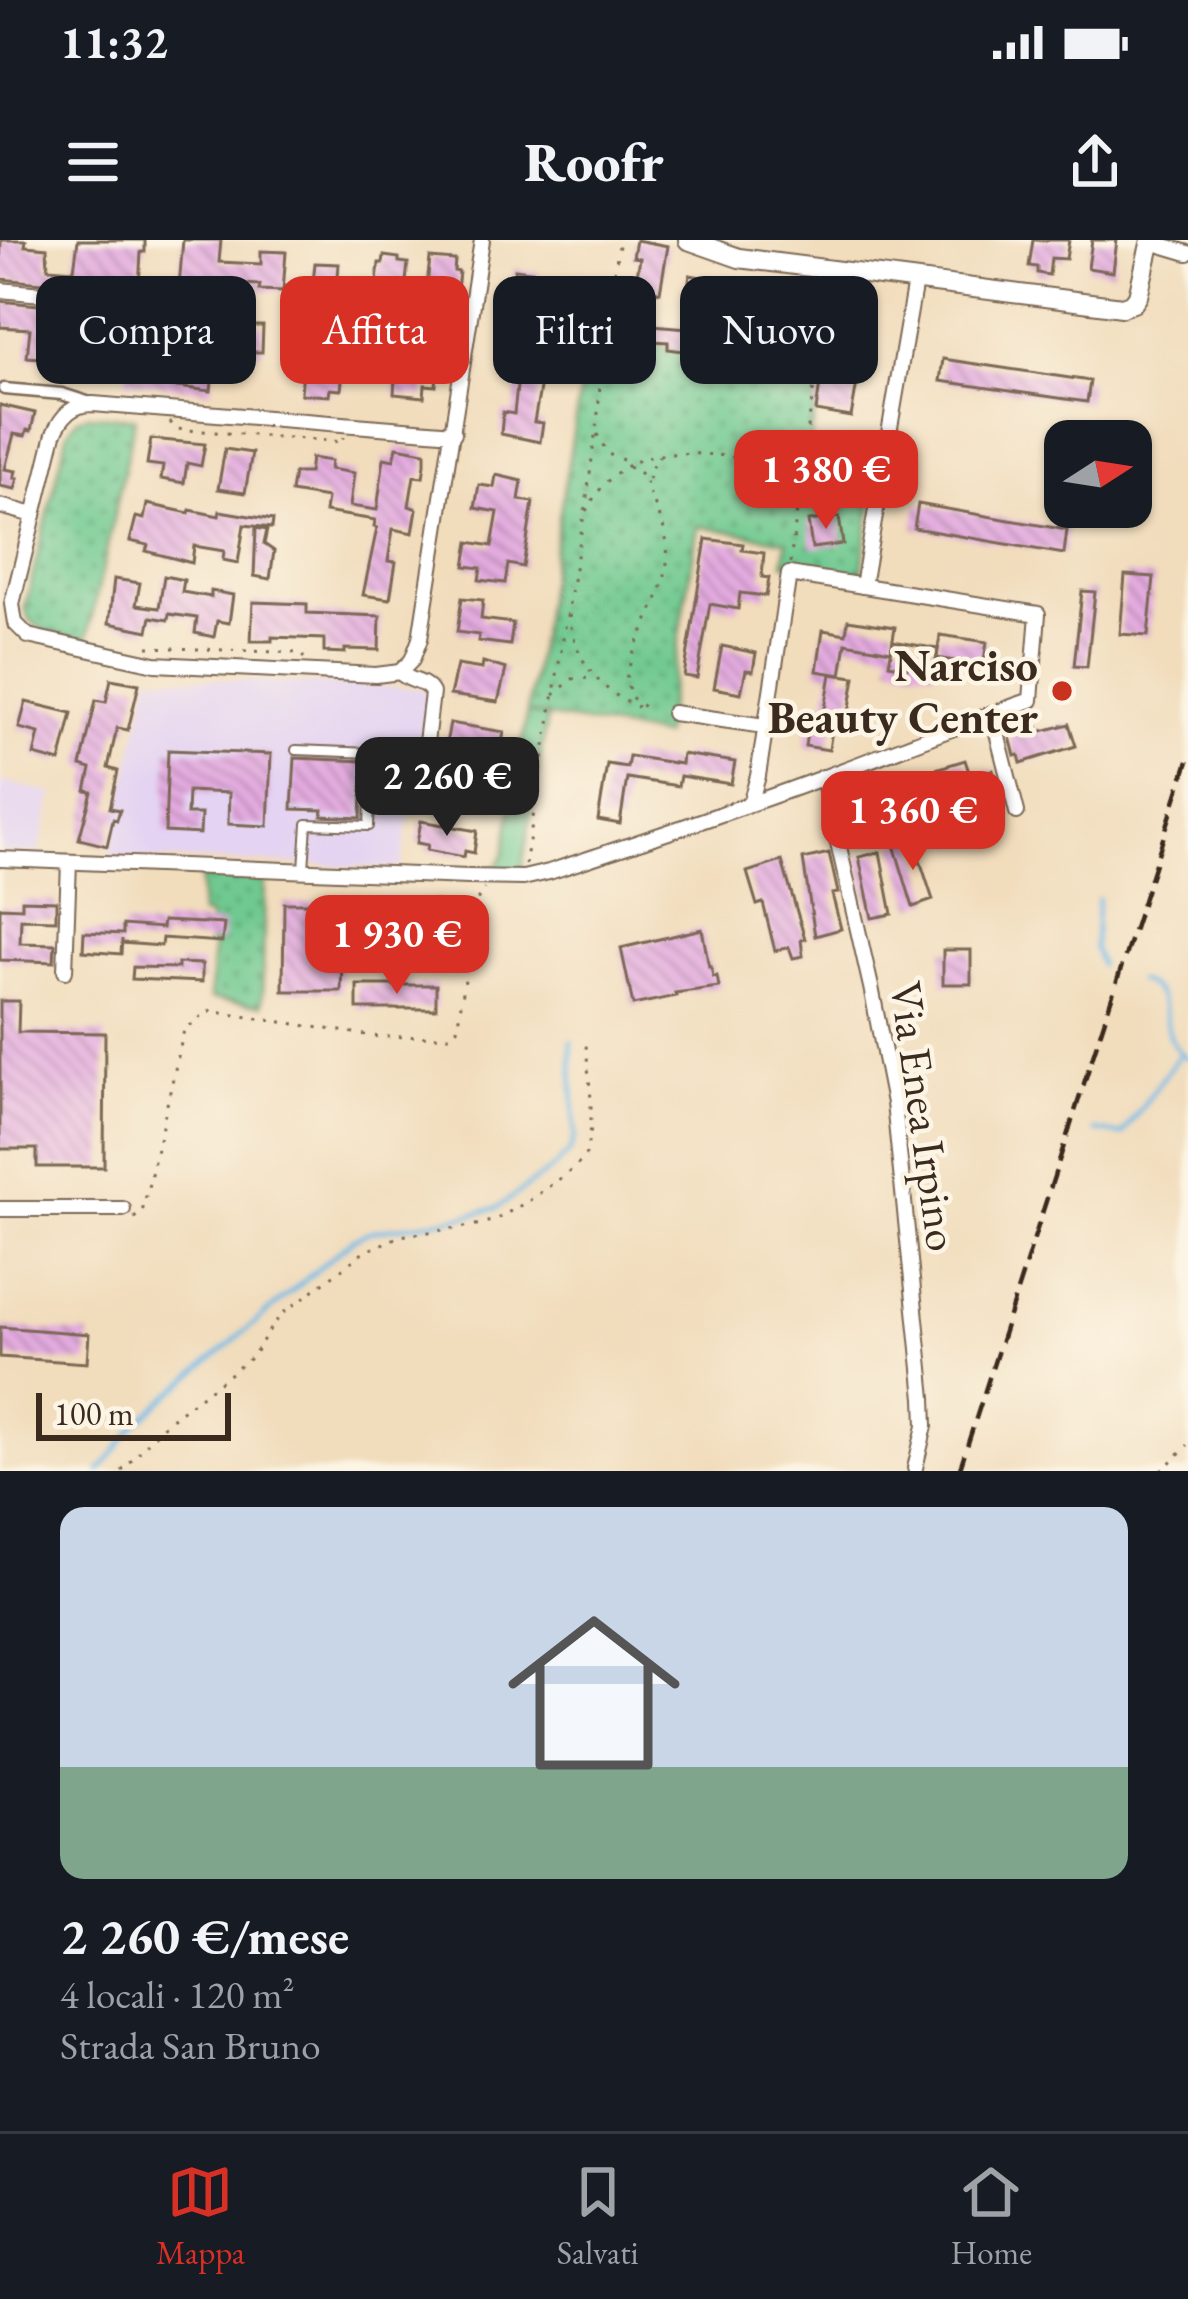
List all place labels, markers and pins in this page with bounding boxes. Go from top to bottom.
pin: 1 380 € [715,430,937,532]
place label: Narciso Beauty Center [768,636,1038,746]
marker: Narciso Beauty Center [1049,678,1075,704]
pin: 2 260 € [336,737,558,839]
pin: 1 360 € [802,771,1024,873]
pin: 1 930 € [286,895,508,997]

